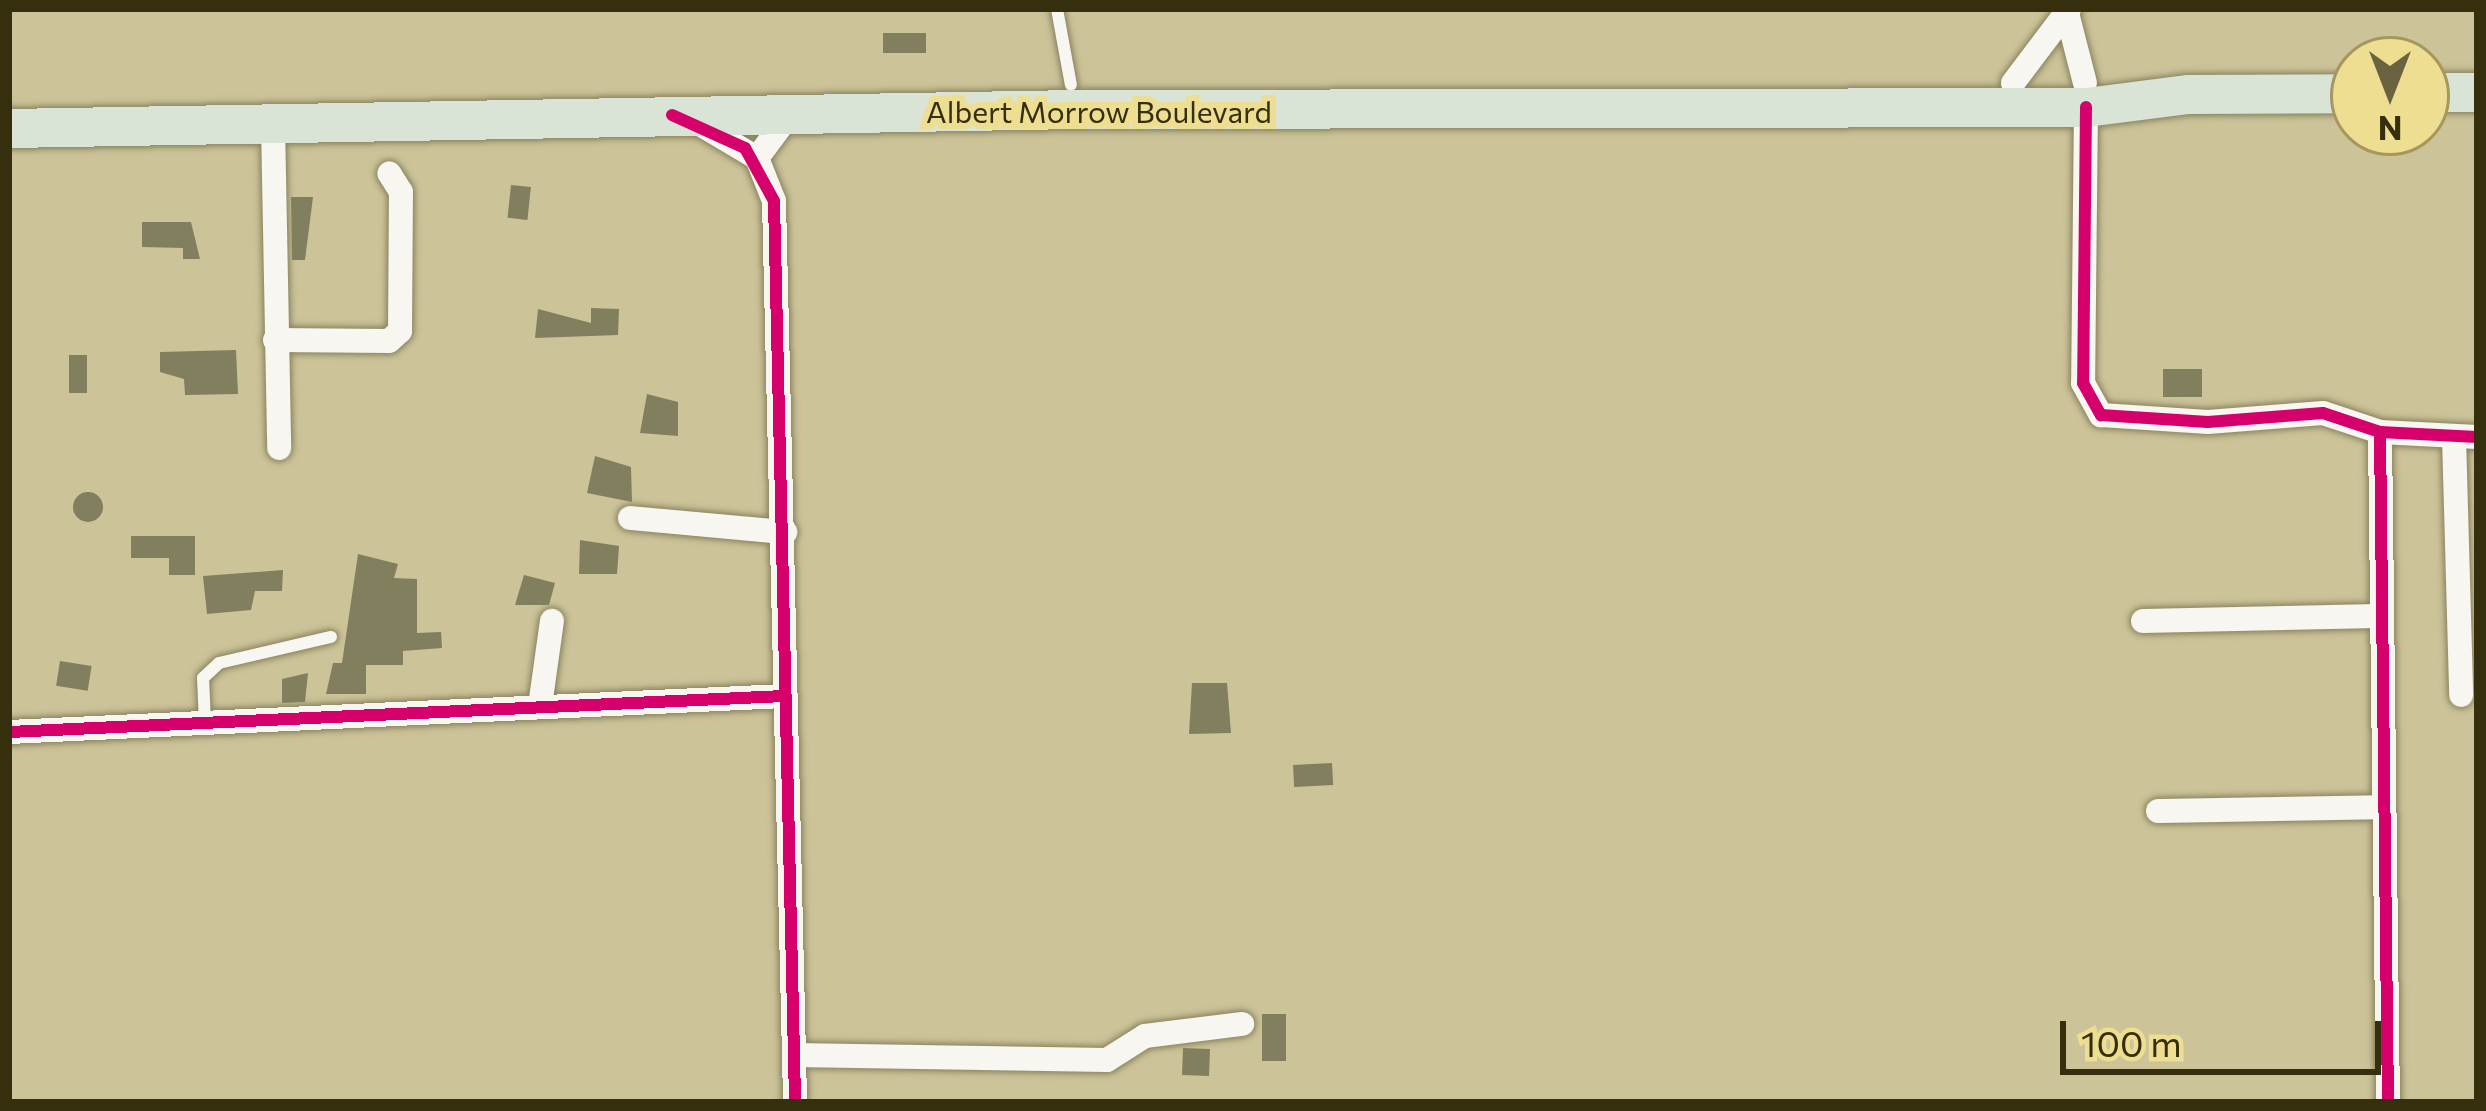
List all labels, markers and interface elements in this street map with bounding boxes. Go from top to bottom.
north arrow [2330,36,2450,156]
street label: Albert Morrow Boulevard [926,93,1272,129]
text: N [2378,109,2402,150]
scale bar [2066,997,2387,1071]
text: 100 m [2081,1020,2182,1064]

